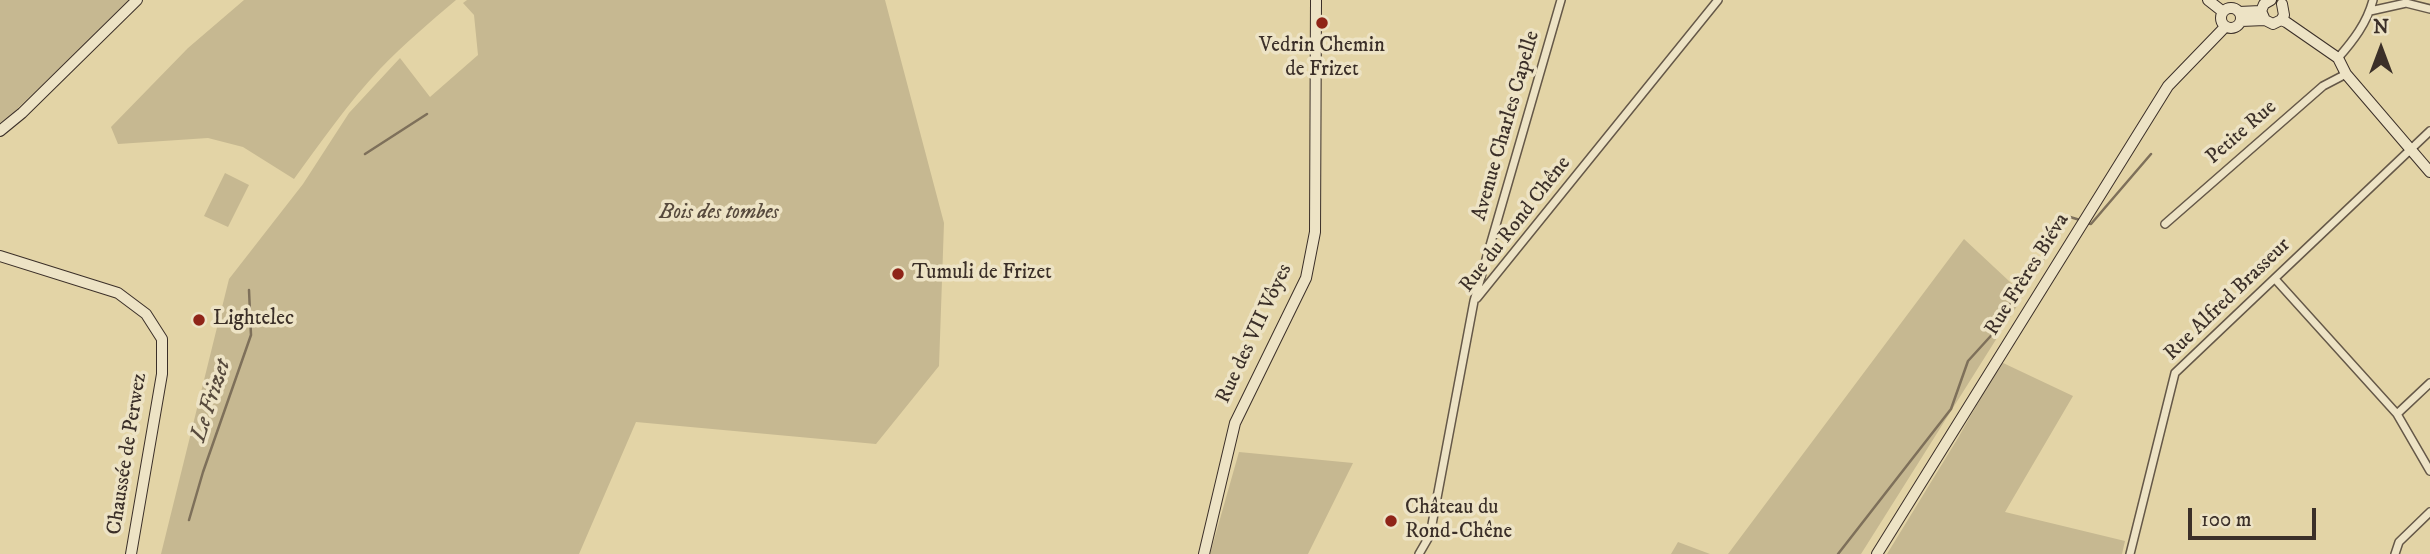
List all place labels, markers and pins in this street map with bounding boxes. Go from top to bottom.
marker: Vedrin Chemin de Frizet [1314,15,1330,31]
place label: Vedrin Chemin de Frizet [1259,34,1385,84]
place label: Tumuli de Frizet [912,261,1052,287]
marker: Tumuli de Frizet [890,266,906,282]
place label: Lightelec [213,307,294,333]
marker: Lightelec [191,312,207,328]
place label: Château du Rond-Chêne [1405,496,1512,546]
marker: Château du Rond-Chêne [1383,513,1399,529]

